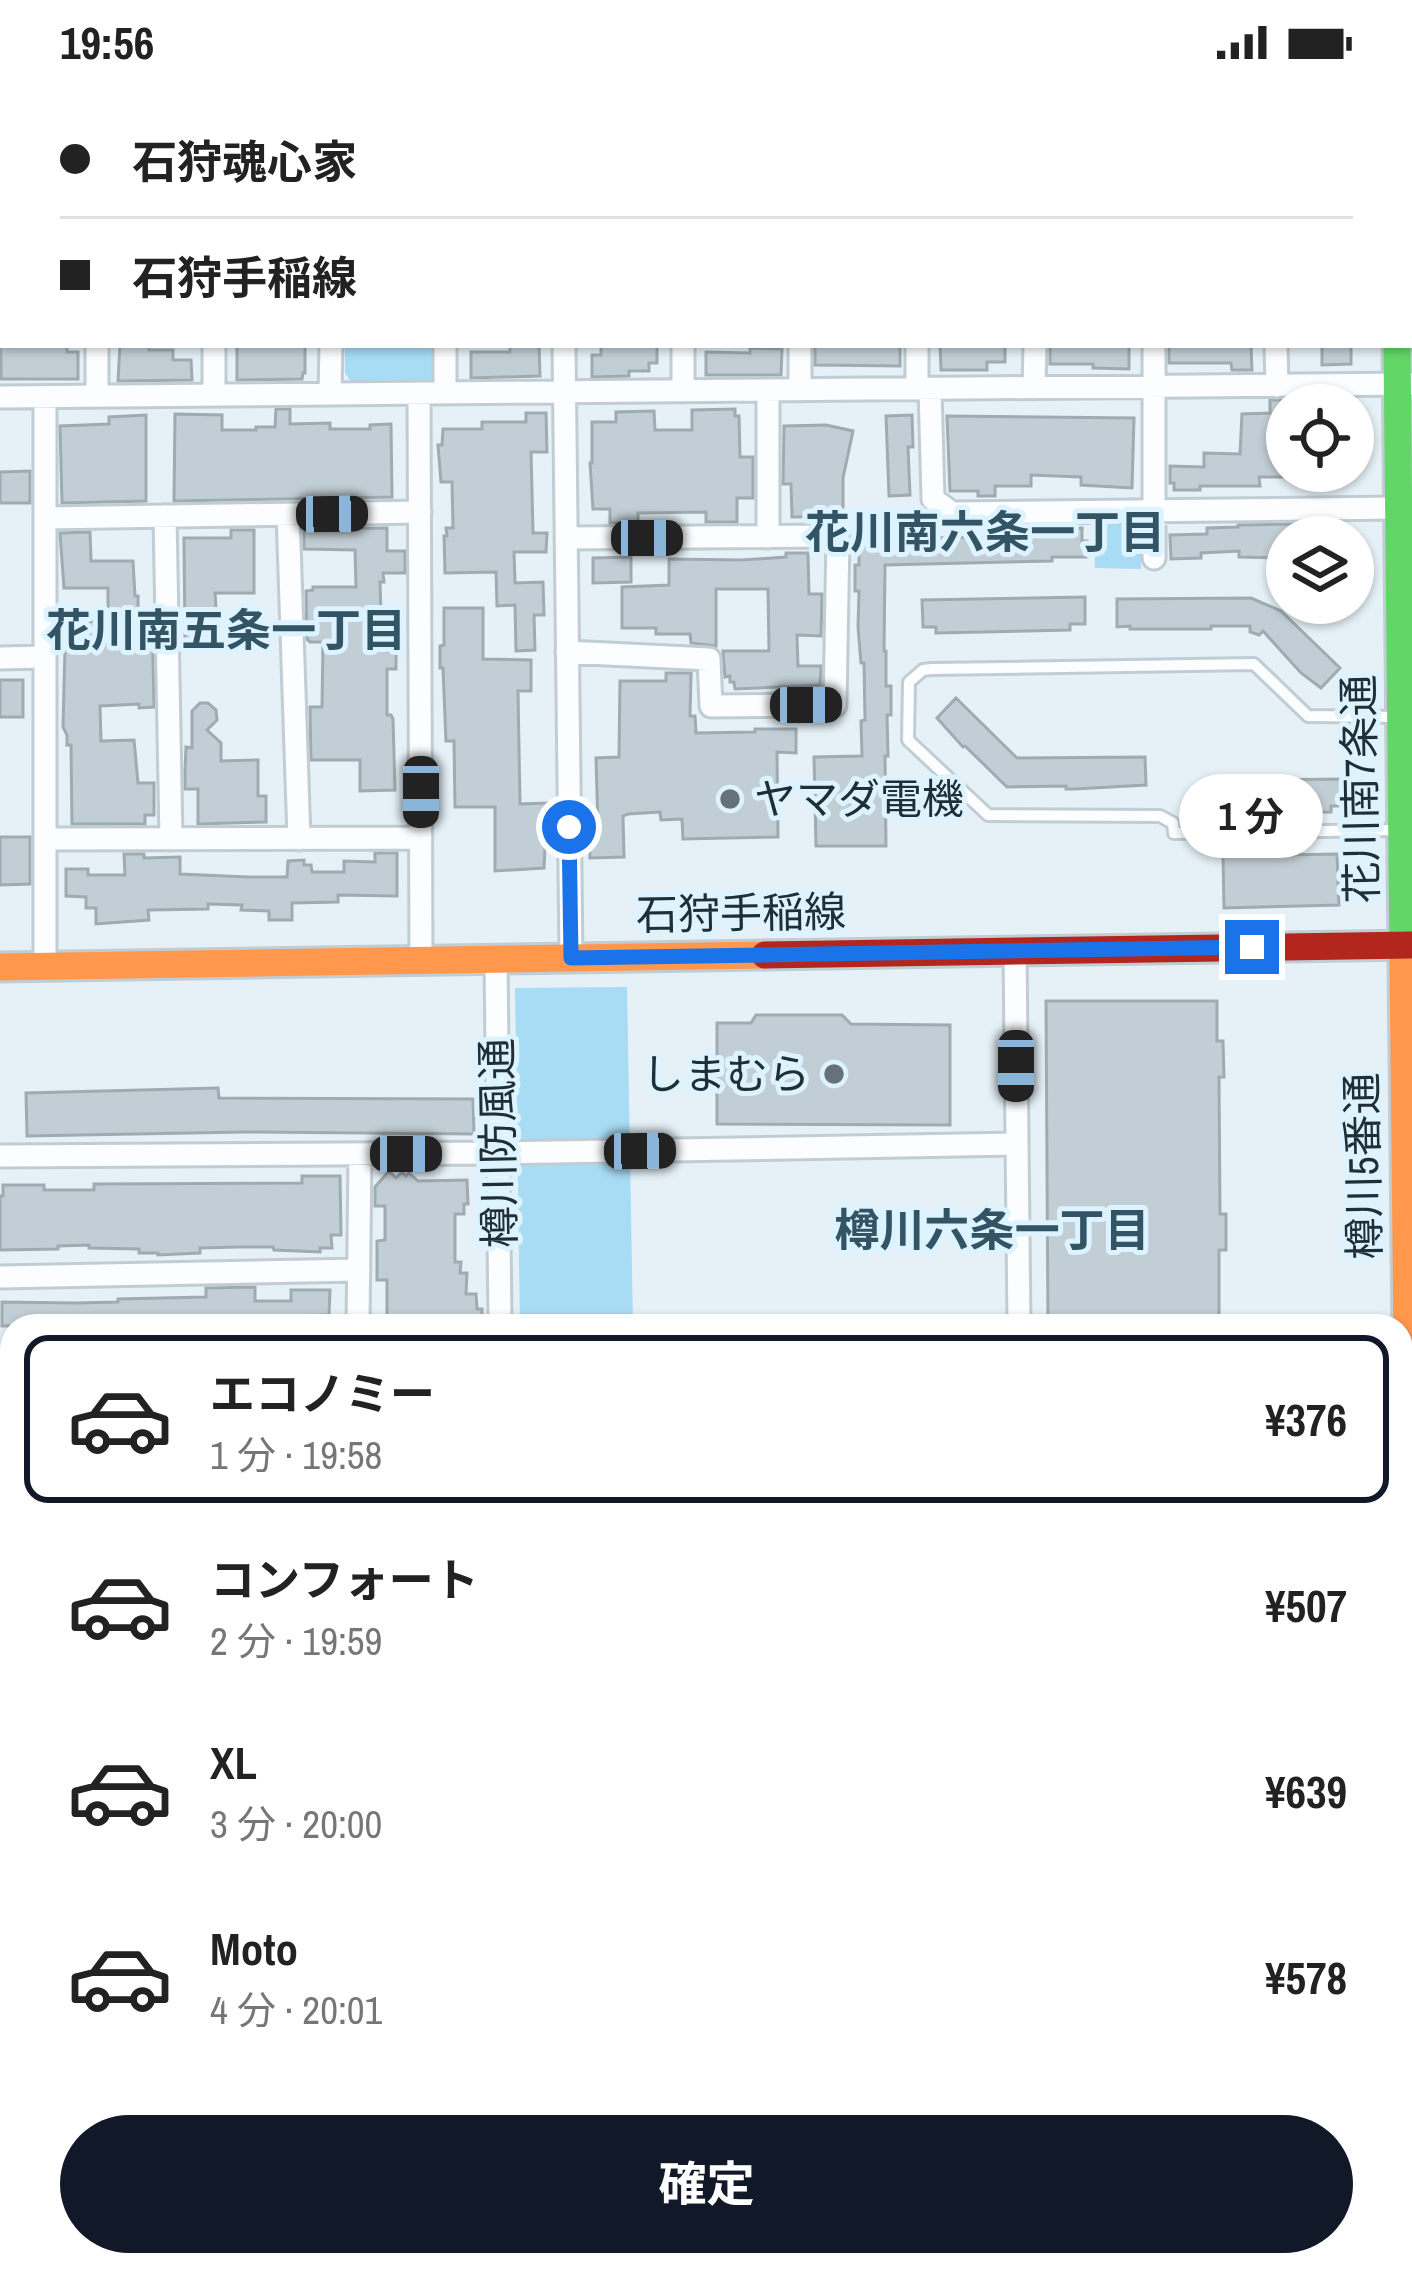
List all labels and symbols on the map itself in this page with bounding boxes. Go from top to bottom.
car [296,495,368,533]
district label: 花川南六条一丁目 [805,501,1165,562]
car [611,520,683,556]
district label: 花川南五条一丁目 [46,599,406,660]
street label: 花川南7条通 [1330,674,1390,904]
car [770,687,842,723]
car [403,756,439,828]
place label: ヤマダ電機 [754,771,964,827]
callout: 1 分 [1180,773,1324,857]
marker: ヤマダ電機 [717,786,743,812]
route start [542,800,596,854]
street label: 石狩手稲線 [636,883,846,943]
route end [1225,920,1279,974]
car [998,1030,1034,1102]
street label: 樽川防風通 [468,1038,528,1248]
place label: しまむら [642,1046,810,1102]
marker: しまむら [821,1061,847,1087]
street label: 樽川5番通 [1333,1072,1393,1260]
car [604,1132,676,1170]
car [370,1136,442,1172]
district label: 樽川六条一丁目 [834,1199,1150,1260]

